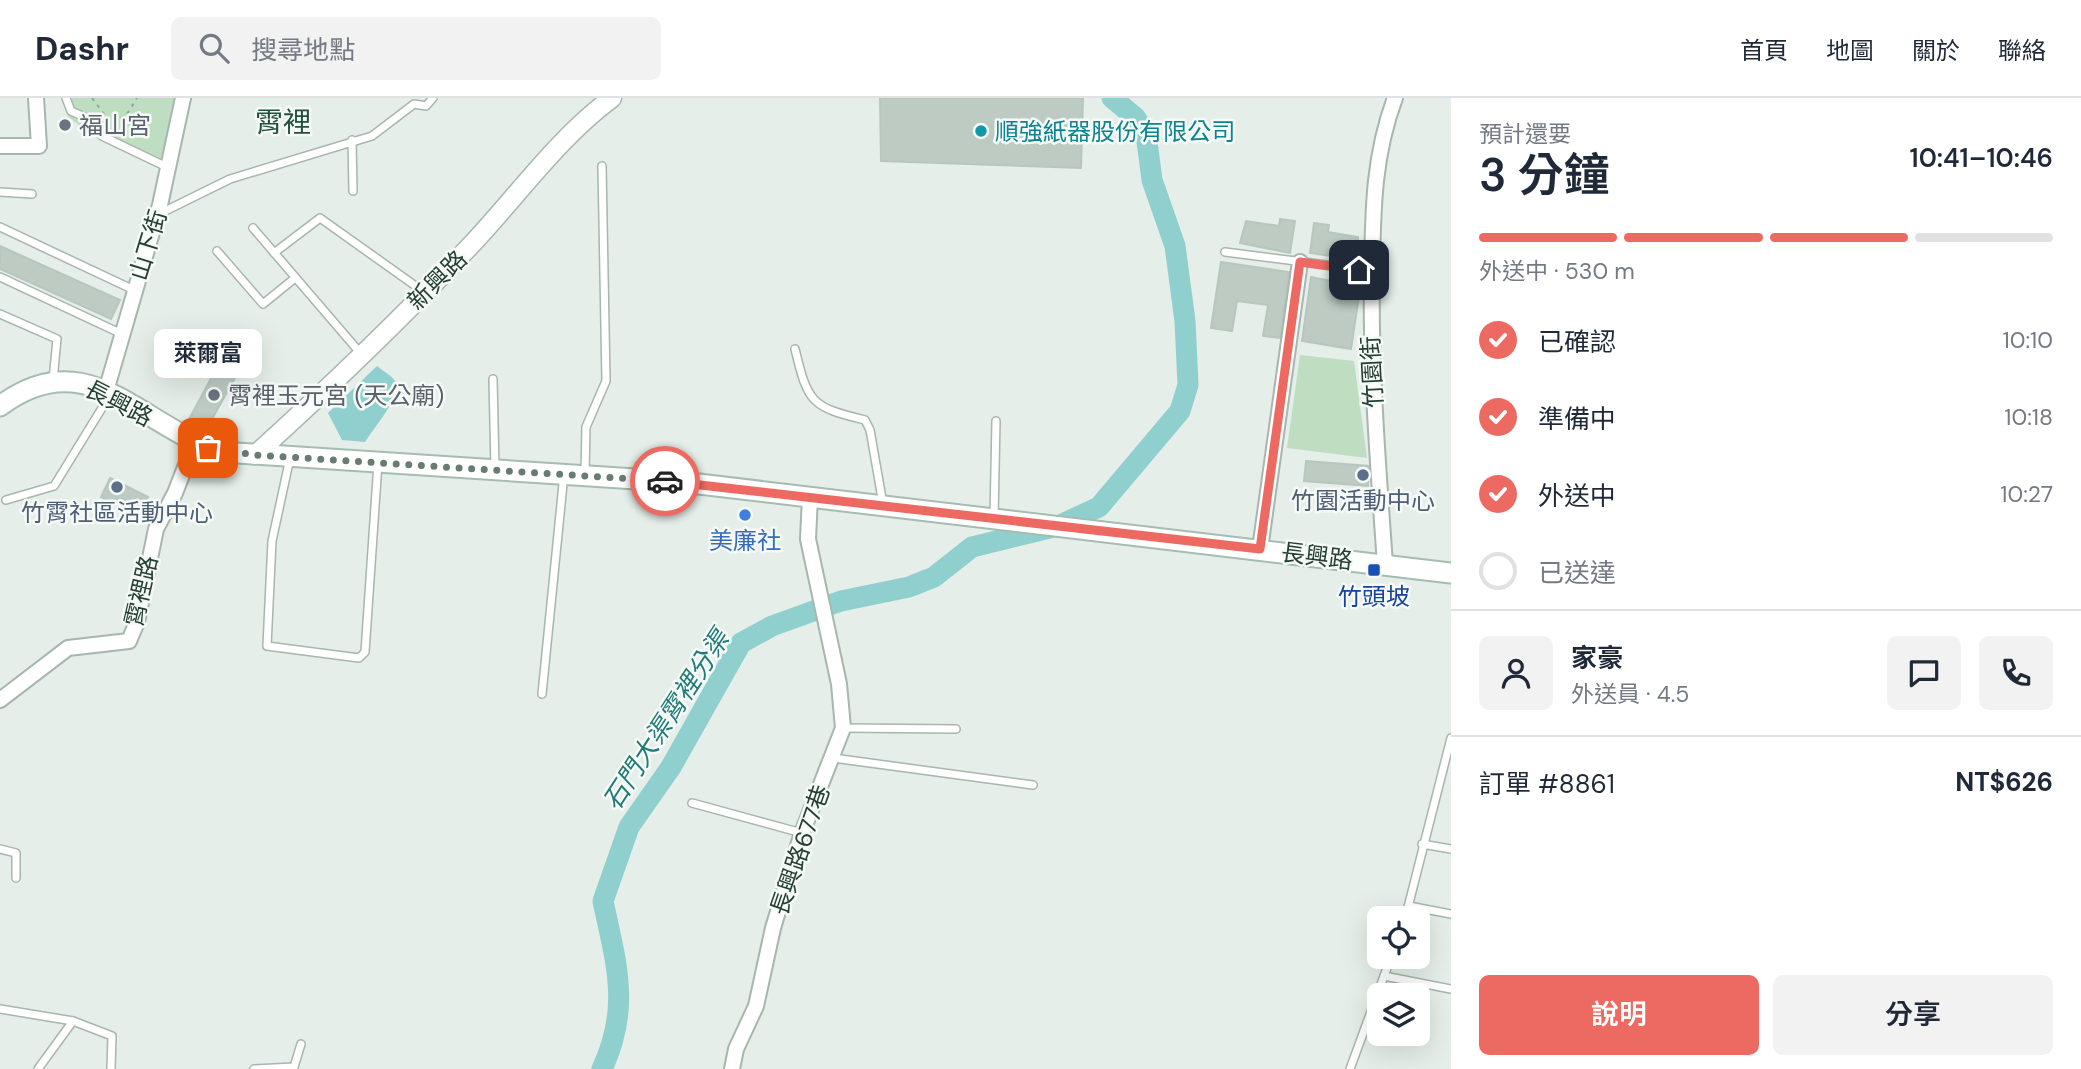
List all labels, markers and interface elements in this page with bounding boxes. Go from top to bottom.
search box [171,17,661,80]
text: Dashr [35,27,129,70]
icon: search [195,29,233,67]
text: 搜尋地點 [251,33,355,67]
text: 首頁 [1740,35,1788,66]
text: 地圖 [1826,35,1874,66]
text: 關於 [1912,35,1960,66]
text: 聯絡 [1998,35,2046,66]
district label: 霄裡 [255,104,311,141]
place label: 福山宮 [79,110,151,141]
place label: 順強紙器股份有限公司 [995,116,1235,147]
marker: 福山宮 [57,117,73,133]
text: 預計還要 [1479,119,1571,149]
marker: 順強紙器股份有限公司 [973,123,989,139]
text: 10:41–10:46 [1910,141,2053,175]
text: 3 分鐘 [1479,145,1610,205]
street label: 山下街 [123,206,173,284]
pin [1329,240,1389,300]
street label: 新興路 [401,244,473,316]
icon: home [1340,251,1378,289]
text: 外送中 · 530 m [1479,256,1635,286]
icon: check [1479,321,1517,359]
text: 已確認 [1538,325,1616,359]
text: 10:10 [2003,325,2053,355]
callout: 萊爾富 [154,329,262,378]
street label: 竹園街 [1355,335,1389,409]
text: 萊爾富 [174,338,243,368]
street label: 長興路 [80,373,158,433]
place label: 霄裡玉元宮 (天公廟) [228,380,444,411]
marker: 霄裡玉元宮 (天公廟) [206,387,222,403]
icon: check [1479,398,1517,436]
text: 準備中 [1538,402,1616,436]
text: 10:18 [2004,402,2053,432]
pin [178,418,238,478]
icon: bag [189,429,227,467]
courier [630,446,700,516]
icon: car [646,462,684,500]
marker: 竹園活動中心 [1355,467,1371,483]
icon: check [1479,475,1517,513]
marker: 竹霄社區活動中心 [109,479,125,495]
text: 外送中 [1538,479,1616,513]
text: 10:27 [2000,479,2053,509]
place label: 竹園活動中心 [1291,485,1435,516]
place label: 竹霄社區活動中心 [21,497,213,528]
marker: 美廉社 [737,507,753,523]
place label: 美廉社 [709,525,781,556]
street label: 長興路 [1279,536,1355,576]
street label: 霄裡路 [118,552,164,630]
text: 已送達 [1538,556,1616,590]
marker: 竹頭坡 [1366,562,1382,578]
place label: 竹頭坡 [1338,581,1410,612]
water label: 石門大渠霄裡分渠 [595,620,739,816]
button: person [1479,636,1553,710]
button: chat [1887,636,1961,710]
button: phone [1979,636,2053,710]
text: 家豪 [1571,641,1623,675]
text: 外送員 · 4.5 [1571,679,1689,709]
text: NT$626 [1955,765,2053,799]
text: 訂單 #8861 [1479,767,1615,801]
street label: 長興路677巷 [763,781,837,919]
map controls [1367,906,1430,1046]
button: locate [1367,906,1430,969]
button: 說明 [1479,975,1759,1055]
button: 分享 [1773,975,2053,1055]
button: layers [1367,983,1430,1046]

